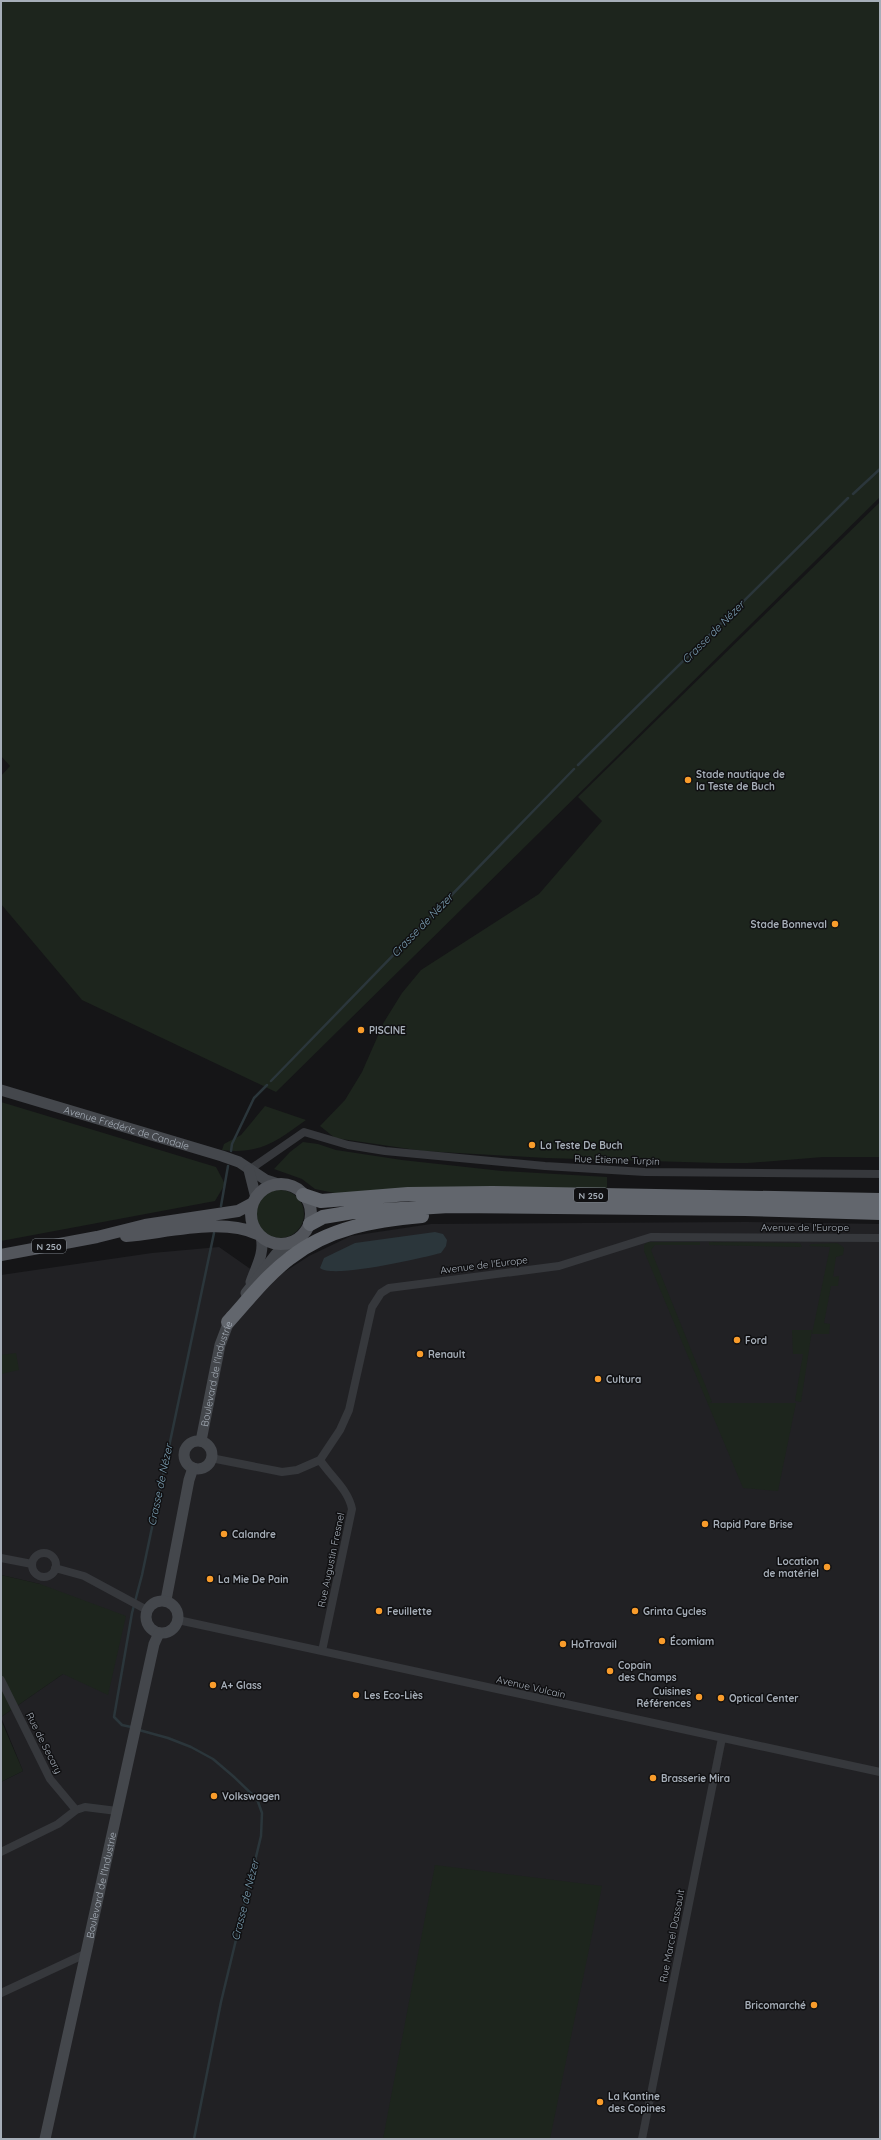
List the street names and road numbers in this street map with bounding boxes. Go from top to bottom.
street label: Avenue Frédéric de Candale [62,1103,191,1152]
street label: Rue Étienne Turpin [574,1152,660,1168]
road number: N 250 [574,1188,608,1202]
street label: Avenue de l'Europe [761,1221,849,1234]
road number: N 250 [32,1239,66,1253]
street label: Avenue de l'Europe [439,1253,529,1277]
street label: Boulevard de l'Industrie [197,1319,235,1428]
street label: Rue Augustin Fresnel [315,1511,347,1609]
street label: Avenue Vulcain [495,1673,567,1701]
street label: Rue de Secary [23,1710,65,1776]
street label: Boulevard de l'Industrie [83,1830,119,1939]
street label: Rue Marcel Dassault [657,1888,688,1984]

